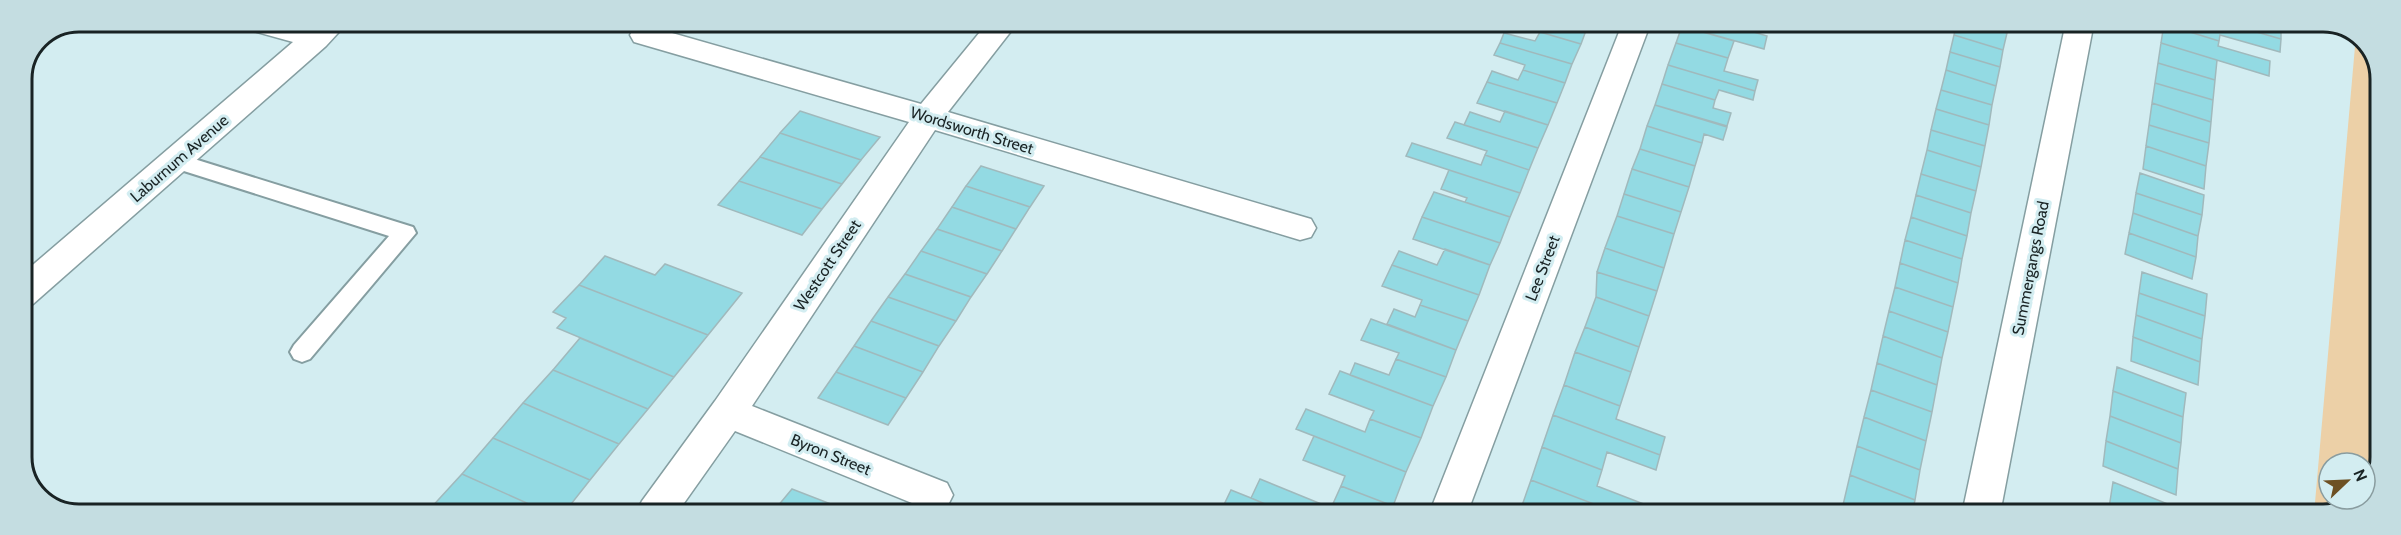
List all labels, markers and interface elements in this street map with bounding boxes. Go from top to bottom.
street label: Wordsworth Street [908,103,1036,158]
street label: Laburnum Avenue [126,111,232,206]
street label: Summergangs Road [2008,199,2053,337]
street label: Westcott Street [790,216,865,315]
street label: Lee Street [1521,232,1564,304]
street label: Byron Street [788,430,874,479]
north arrow [2317,451,2377,511]
text: N [2349,466,2371,484]

